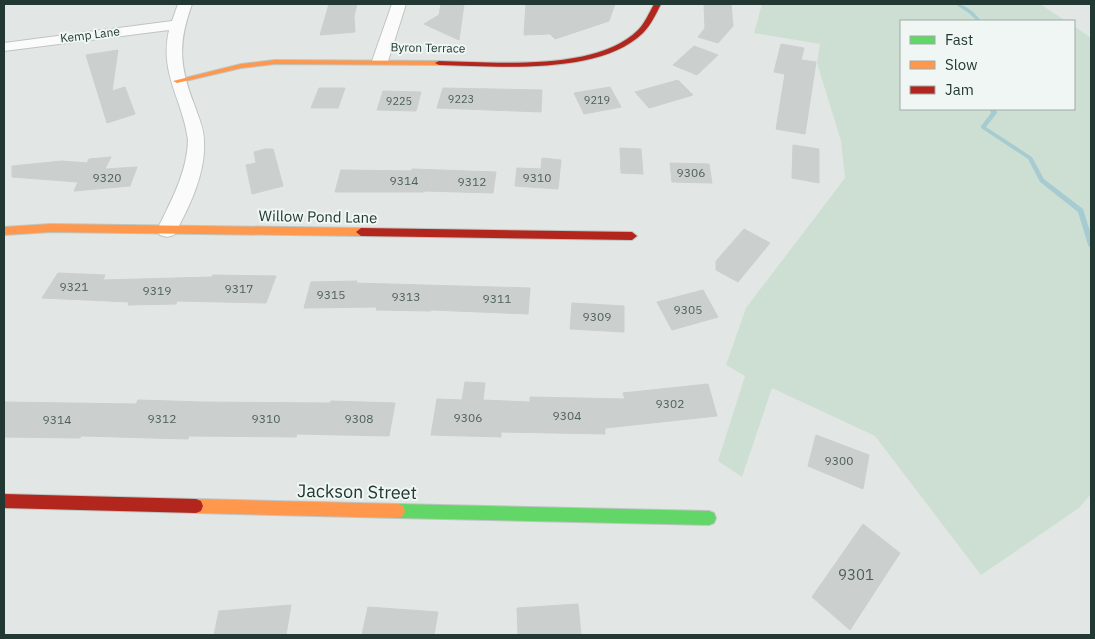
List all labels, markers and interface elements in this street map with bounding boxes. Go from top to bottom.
legend [900,20,1075,110]
street label: Kemp Lane [59,23,121,46]
text: Fast [945,30,973,49]
street label: Byron Terrace [390,39,466,56]
text: Slow [945,55,978,74]
text: Jam [945,80,974,99]
house number: 9223 [448,92,474,106]
house number: 9219 [584,93,610,107]
house number: 9225 [386,94,412,108]
house number: 9306 [677,165,705,180]
house number: 9320 [93,170,121,185]
house number: 9310 [523,170,551,185]
house number: 9314 [390,173,418,188]
house number: 9312 [458,174,486,189]
street label: Willow Pond Lane [258,206,378,227]
house number: 9321 [60,279,88,294]
house number: 9317 [225,281,253,296]
house number: 9319 [143,283,171,298]
house number: 9315 [317,287,345,302]
house number: 9313 [392,289,420,304]
house number: 9311 [483,291,511,306]
house number: 9305 [674,302,702,317]
house number: 9309 [583,309,611,324]
house number: 9302 [656,396,684,411]
house number: 9304 [553,408,581,423]
house number: 9306 [454,410,482,425]
house number: 9312 [148,411,176,426]
house number: 9310 [252,411,280,426]
house number: 9308 [345,411,373,426]
house number: 9314 [43,412,71,427]
house number: 9300 [825,453,853,468]
street label: Jackson Street [297,479,417,504]
house number: 9301 [838,565,874,584]

